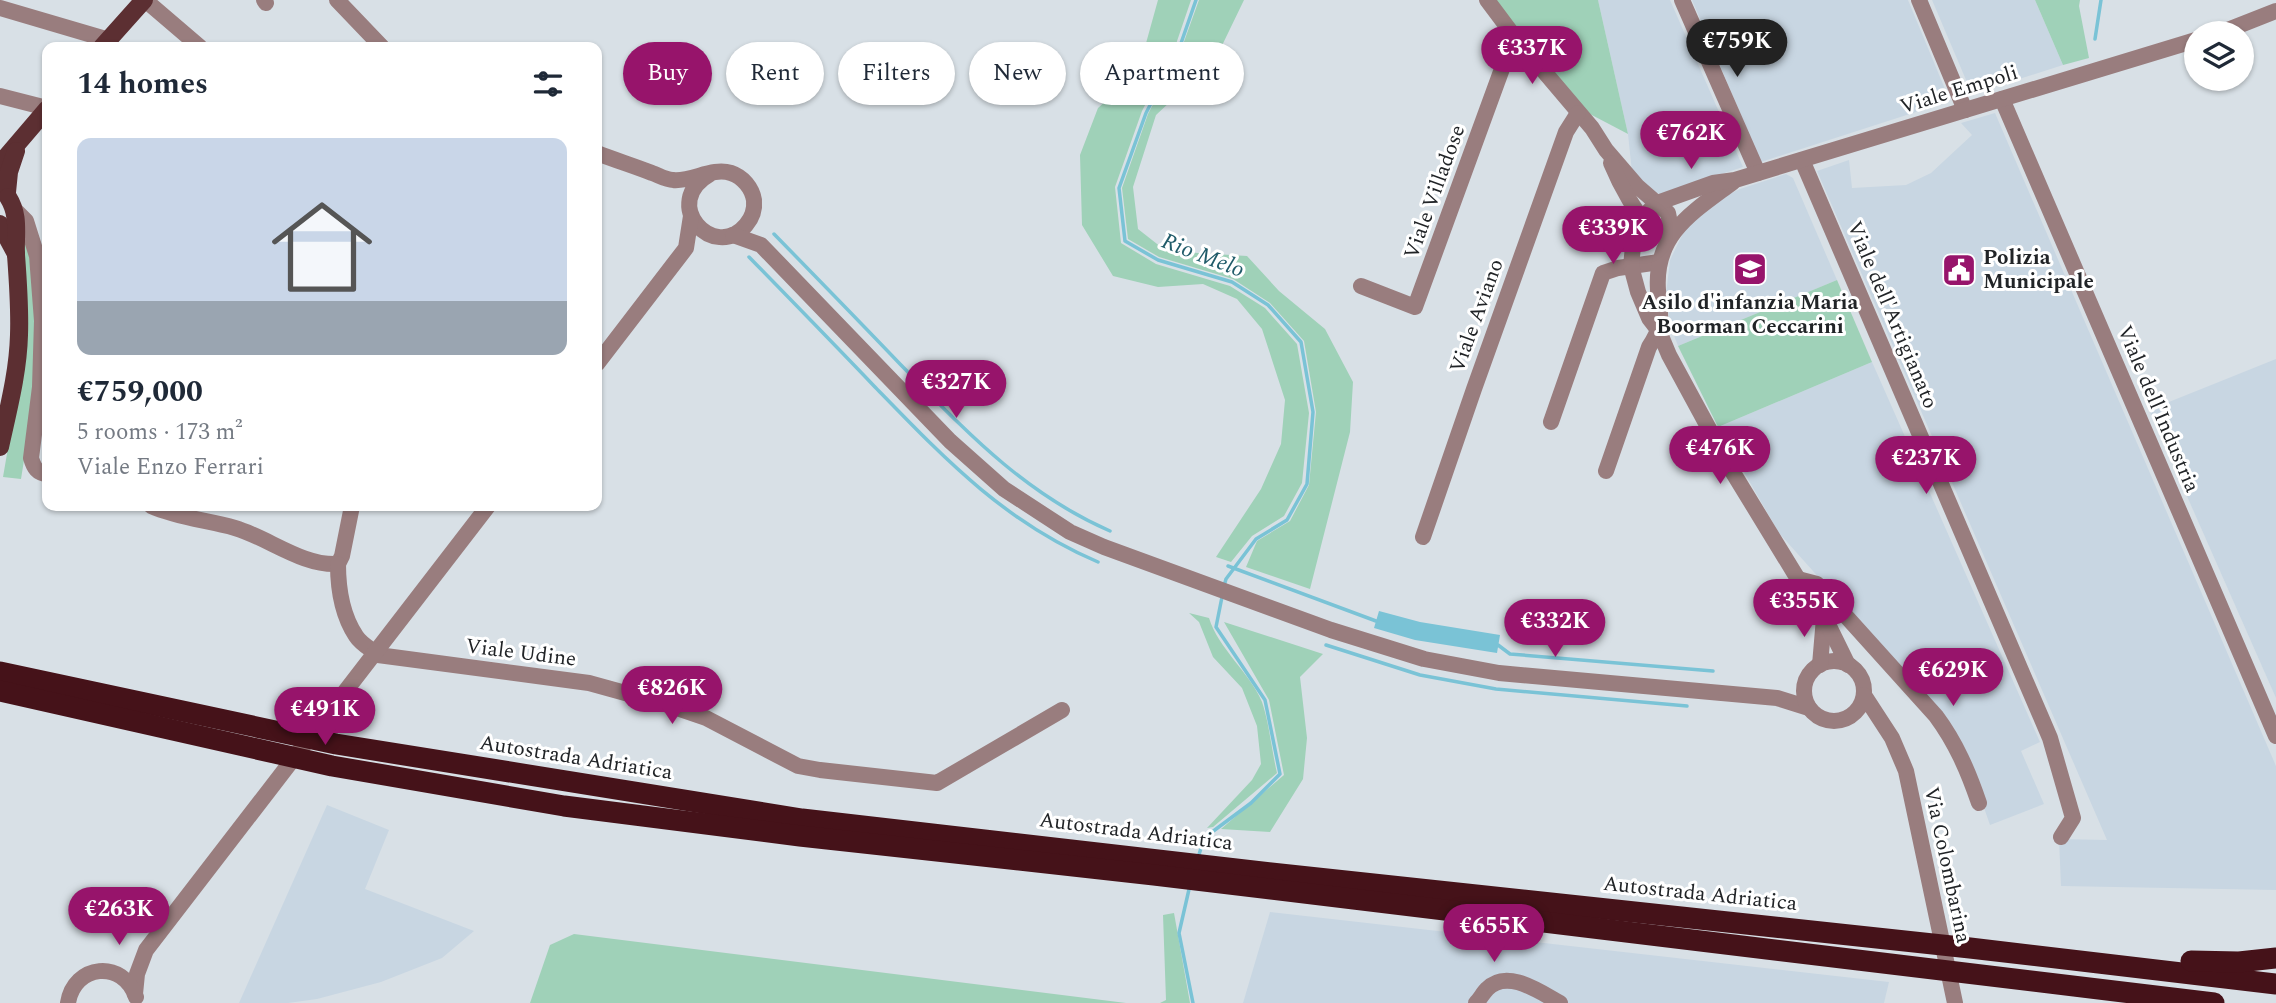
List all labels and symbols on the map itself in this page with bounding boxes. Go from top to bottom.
pin: €759K [1688,20,1786,79]
pin: €337K [1483,27,1581,86]
street label: Viale Empoli [1896,57,2022,123]
pin: €762K [1642,111,1740,171]
street label: Viale Villadose [1396,120,1474,264]
pin: €339K [1564,206,1662,266]
street label: Viale dell'Artigianato [1838,216,1946,414]
water label: Rio Melo [1156,224,1250,288]
place label: Polizia Municipale [1983,242,2094,298]
school or university icon: Asilo d'infanzia Maria Boorman Ceccarini [1731,250,1769,288]
public building icon: Polizia Municipale [1940,251,1978,289]
street label: Viale Aviano [1442,254,1512,378]
place label: Asilo d'infanzia Maria Boorman Ceccarini [1642,287,1859,343]
street label: Viale dell'Industria [2108,320,2208,498]
pin: €327K [907,360,1005,420]
pin: €476K [1671,426,1769,486]
pin: €237K [1877,436,1975,496]
pin: €355K [1755,580,1853,639]
pin: €332K [1506,600,1604,659]
street label: Viale Udine [464,630,578,676]
pin: €629K [1904,648,2002,708]
pin: €826K [623,666,721,726]
pin: €491K [276,688,374,747]
street label: Autostrada Adriatica [477,727,676,789]
street label: Via Colombarina [1915,784,1979,947]
street label: Autostrada Adriatica [1037,804,1235,860]
street label: Autostrada Adriatica [1601,868,1799,920]
pin: €263K [70,888,168,947]
pin: €655K [1445,904,1543,964]

